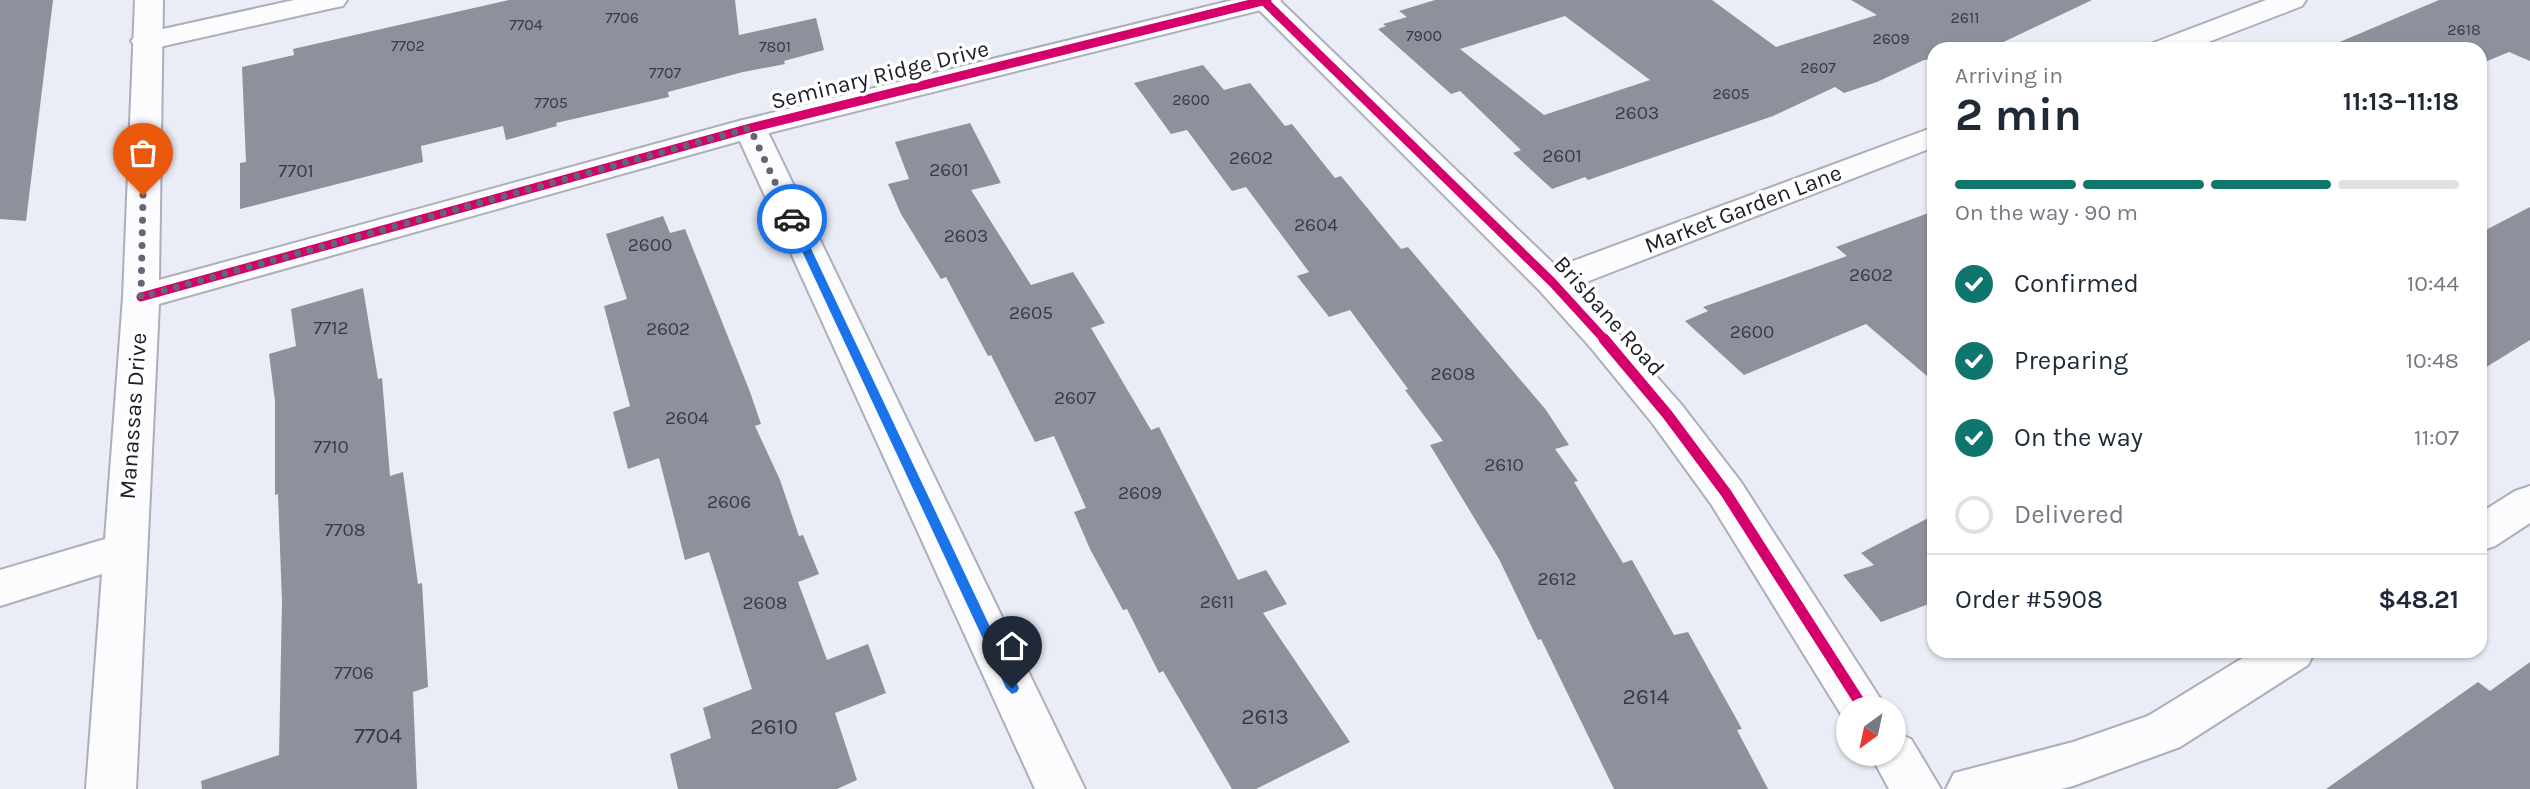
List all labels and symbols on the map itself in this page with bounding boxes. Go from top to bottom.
house number: 7706 [605,8,639,27]
house number: 2611 [1950,8,1980,27]
house number: 7704 [509,15,543,34]
house number: 2618 [2447,20,2481,39]
house number: 7900 [1406,26,1442,45]
house number: 2609 [1872,29,1910,48]
street label: Seminary Ridge Drive [768,35,992,115]
house number: 7702 [391,36,425,55]
house number: 7801 [759,37,791,56]
house number: 2607 [1800,58,1836,77]
house number: 7707 [649,63,681,82]
house number: 2605 [1713,84,1749,103]
house number: 2600 [1172,90,1210,109]
house number: 7705 [534,93,568,112]
house number: 2603 [1615,102,1659,124]
pin [113,123,173,195]
house number: 2601 [1542,145,1582,167]
house number: 2602 [1229,147,1273,169]
house number: 2601 [929,159,969,181]
street label: Market Garden Lane [1641,159,1845,259]
house number: 7701 [278,160,314,182]
courier [757,184,827,254]
house number: 2604 [1294,214,1338,236]
house number: 2603 [944,225,988,247]
house number: 2600 [628,234,672,256]
street label: Brisbane Road [1548,251,1670,381]
house number: 2602 [1849,264,1893,286]
house number: 2605 [1009,302,1053,324]
house number: 7712 [313,317,349,339]
house number: 2602 [646,318,690,340]
house number: 2600 [1730,321,1774,343]
street label: Manassas Drive [114,332,152,500]
house number: 2608 [1431,363,1475,385]
house number: 2607 [1054,387,1096,409]
house number: 2604 [665,407,709,429]
house number: 7710 [313,436,349,458]
house number: 2610 [1484,454,1524,476]
house number: 2609 [1118,482,1162,504]
house number: 2606 [707,491,751,513]
house number: 7708 [325,519,365,541]
house number: 2612 [1537,568,1577,590]
house number: 2611 [1200,591,1234,613]
house number: 2608 [743,592,787,614]
pin [982,616,1042,688]
house number: 7706 [334,662,374,684]
house number: 2614 [1623,683,1670,710]
north arrow [1836,696,1906,766]
house number: 2613 [1241,703,1289,730]
house number: 2610 [750,713,798,740]
house number: 7704 [354,722,402,749]

